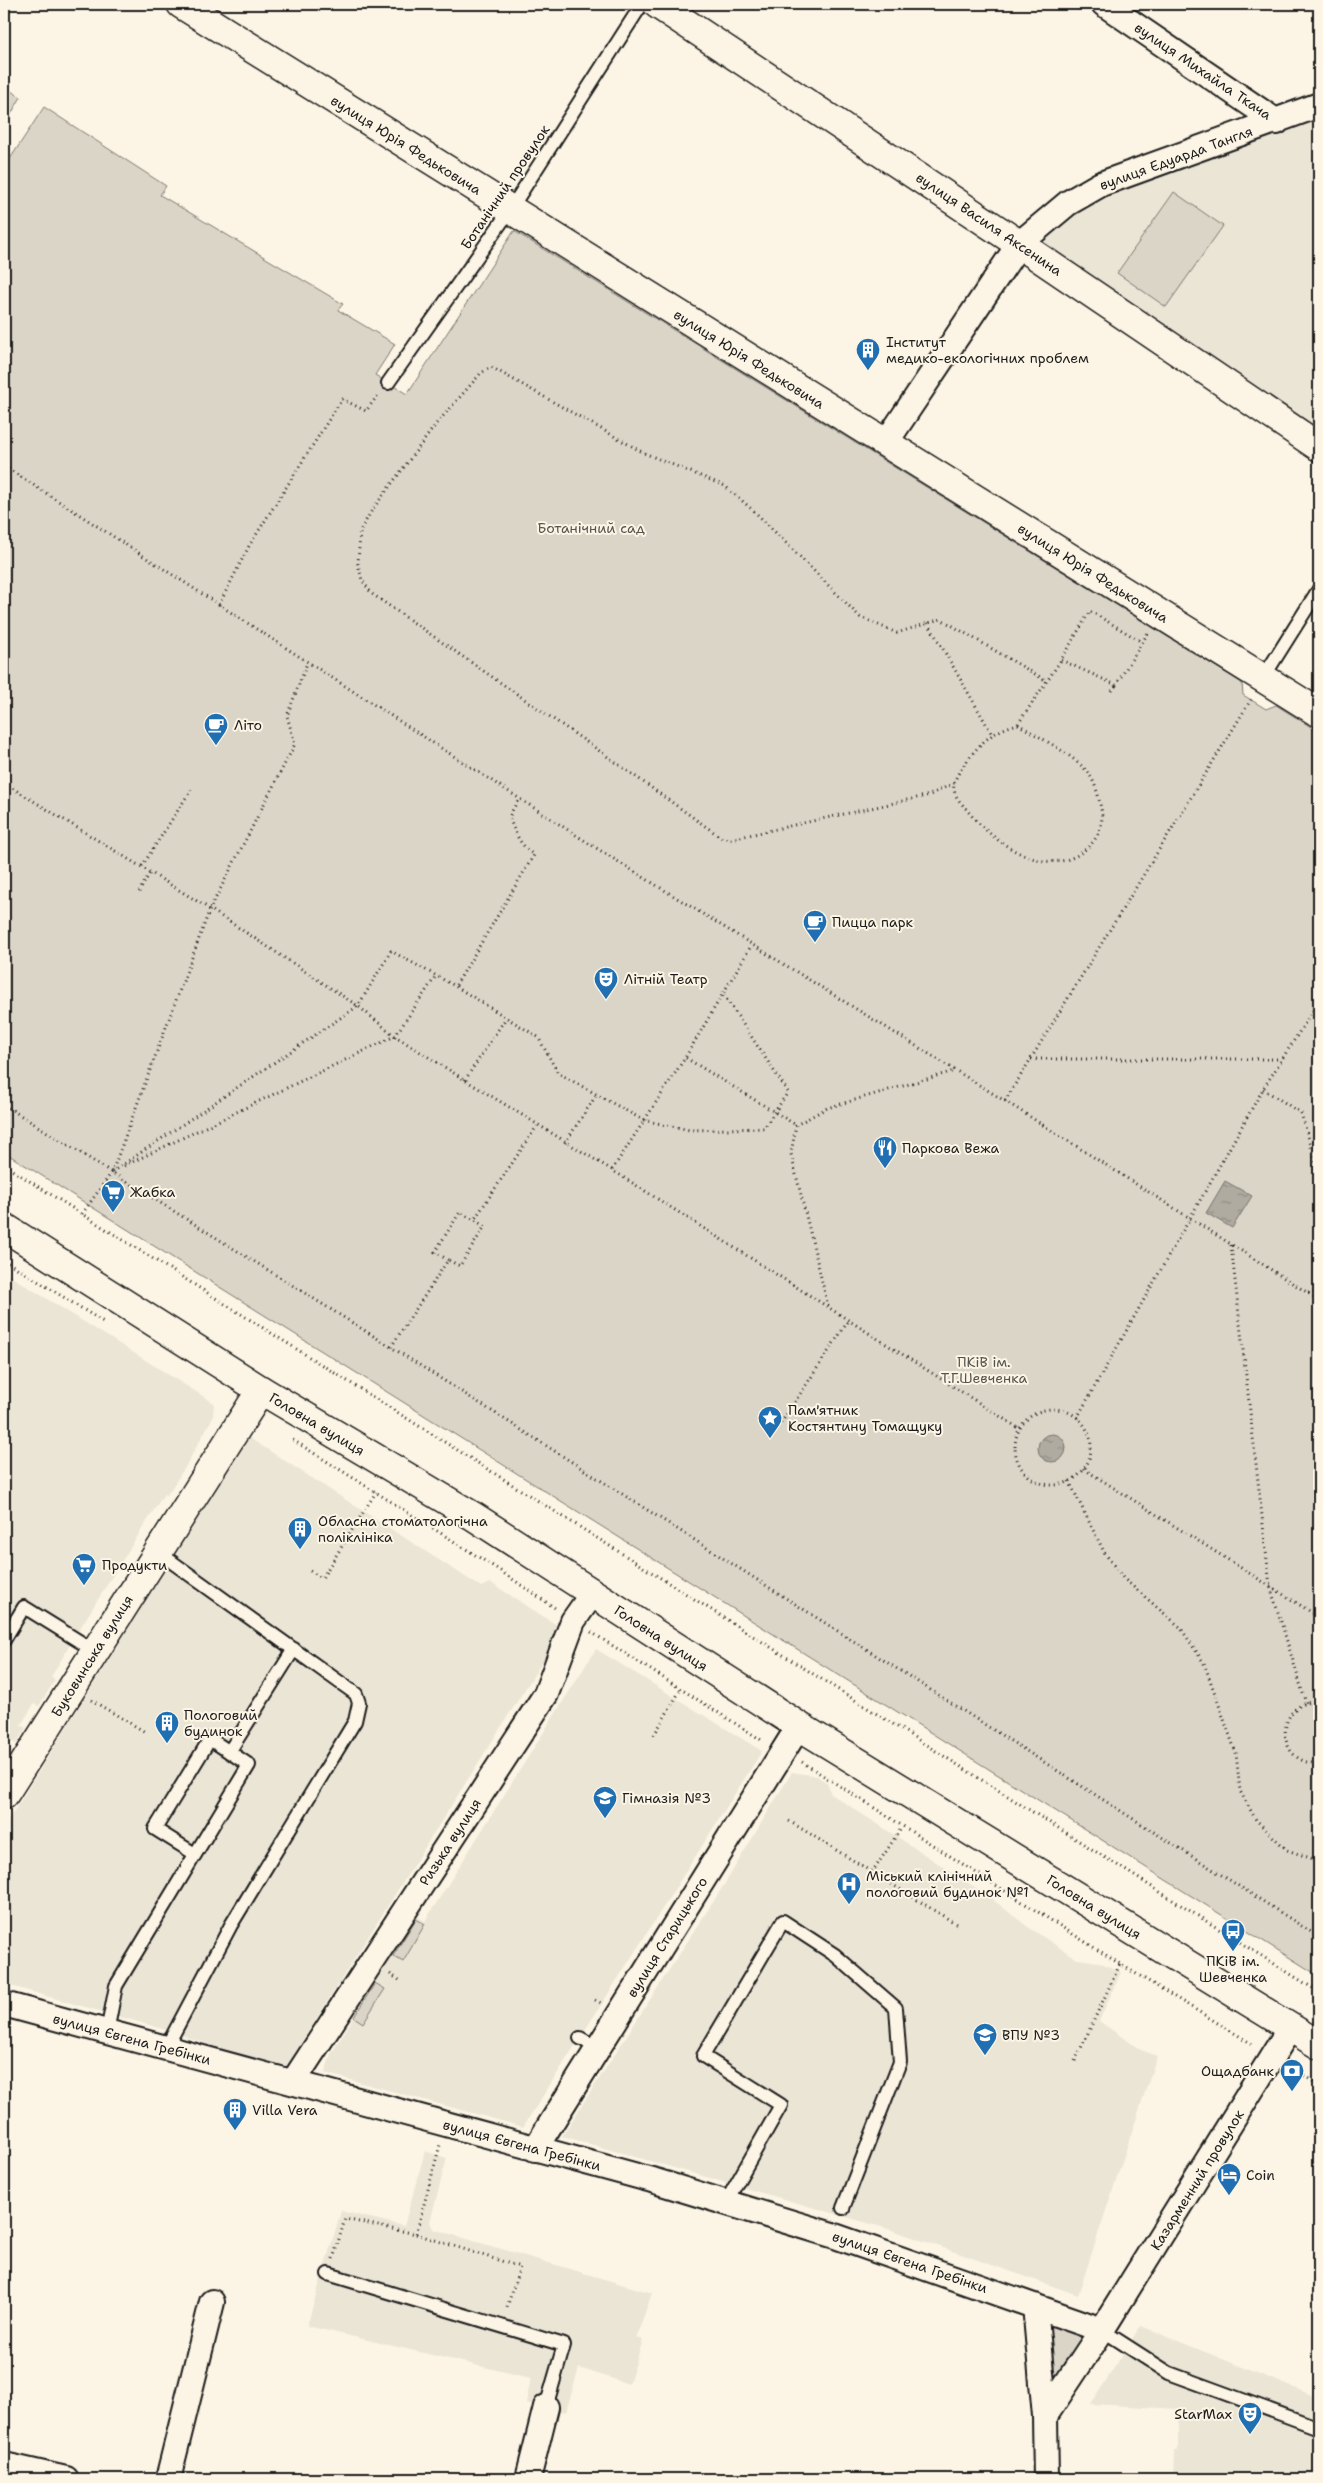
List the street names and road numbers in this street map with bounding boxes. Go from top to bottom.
street label: вулиця Михайла Ткача [1131,18,1275,124]
street label: вулиця Юрія Федьковича [327,91,485,199]
street label: Ботанічний провулок [457,121,554,253]
street label: вулиця Едуарда Тангля [1097,122,1255,194]
street label: вулиця Василя Аксенина [912,168,1066,280]
street label: вулиця Юрія Федьковича [670,305,828,413]
street label: вулиця Юрія Федьковича [1014,519,1172,627]
street label: Головна вулиця [266,1388,368,1460]
street label: Буковинська вулиця [47,1592,137,1720]
street label: Головна вулиця [611,1601,711,1675]
street label: Ризька вулиця [415,1795,485,1889]
street label: Головна вулиця [1043,1871,1145,1943]
street label: вулиця Старицького [623,1873,711,2001]
street label: вулиця Євгена Гребінки [51,2009,213,2069]
street label: Казарменний провулок [1146,2106,1248,2254]
street label: вулиця Євгена Гребінки [441,2115,603,2175]
street label: вулиця Євгена Гребінки [830,2227,990,2297]

